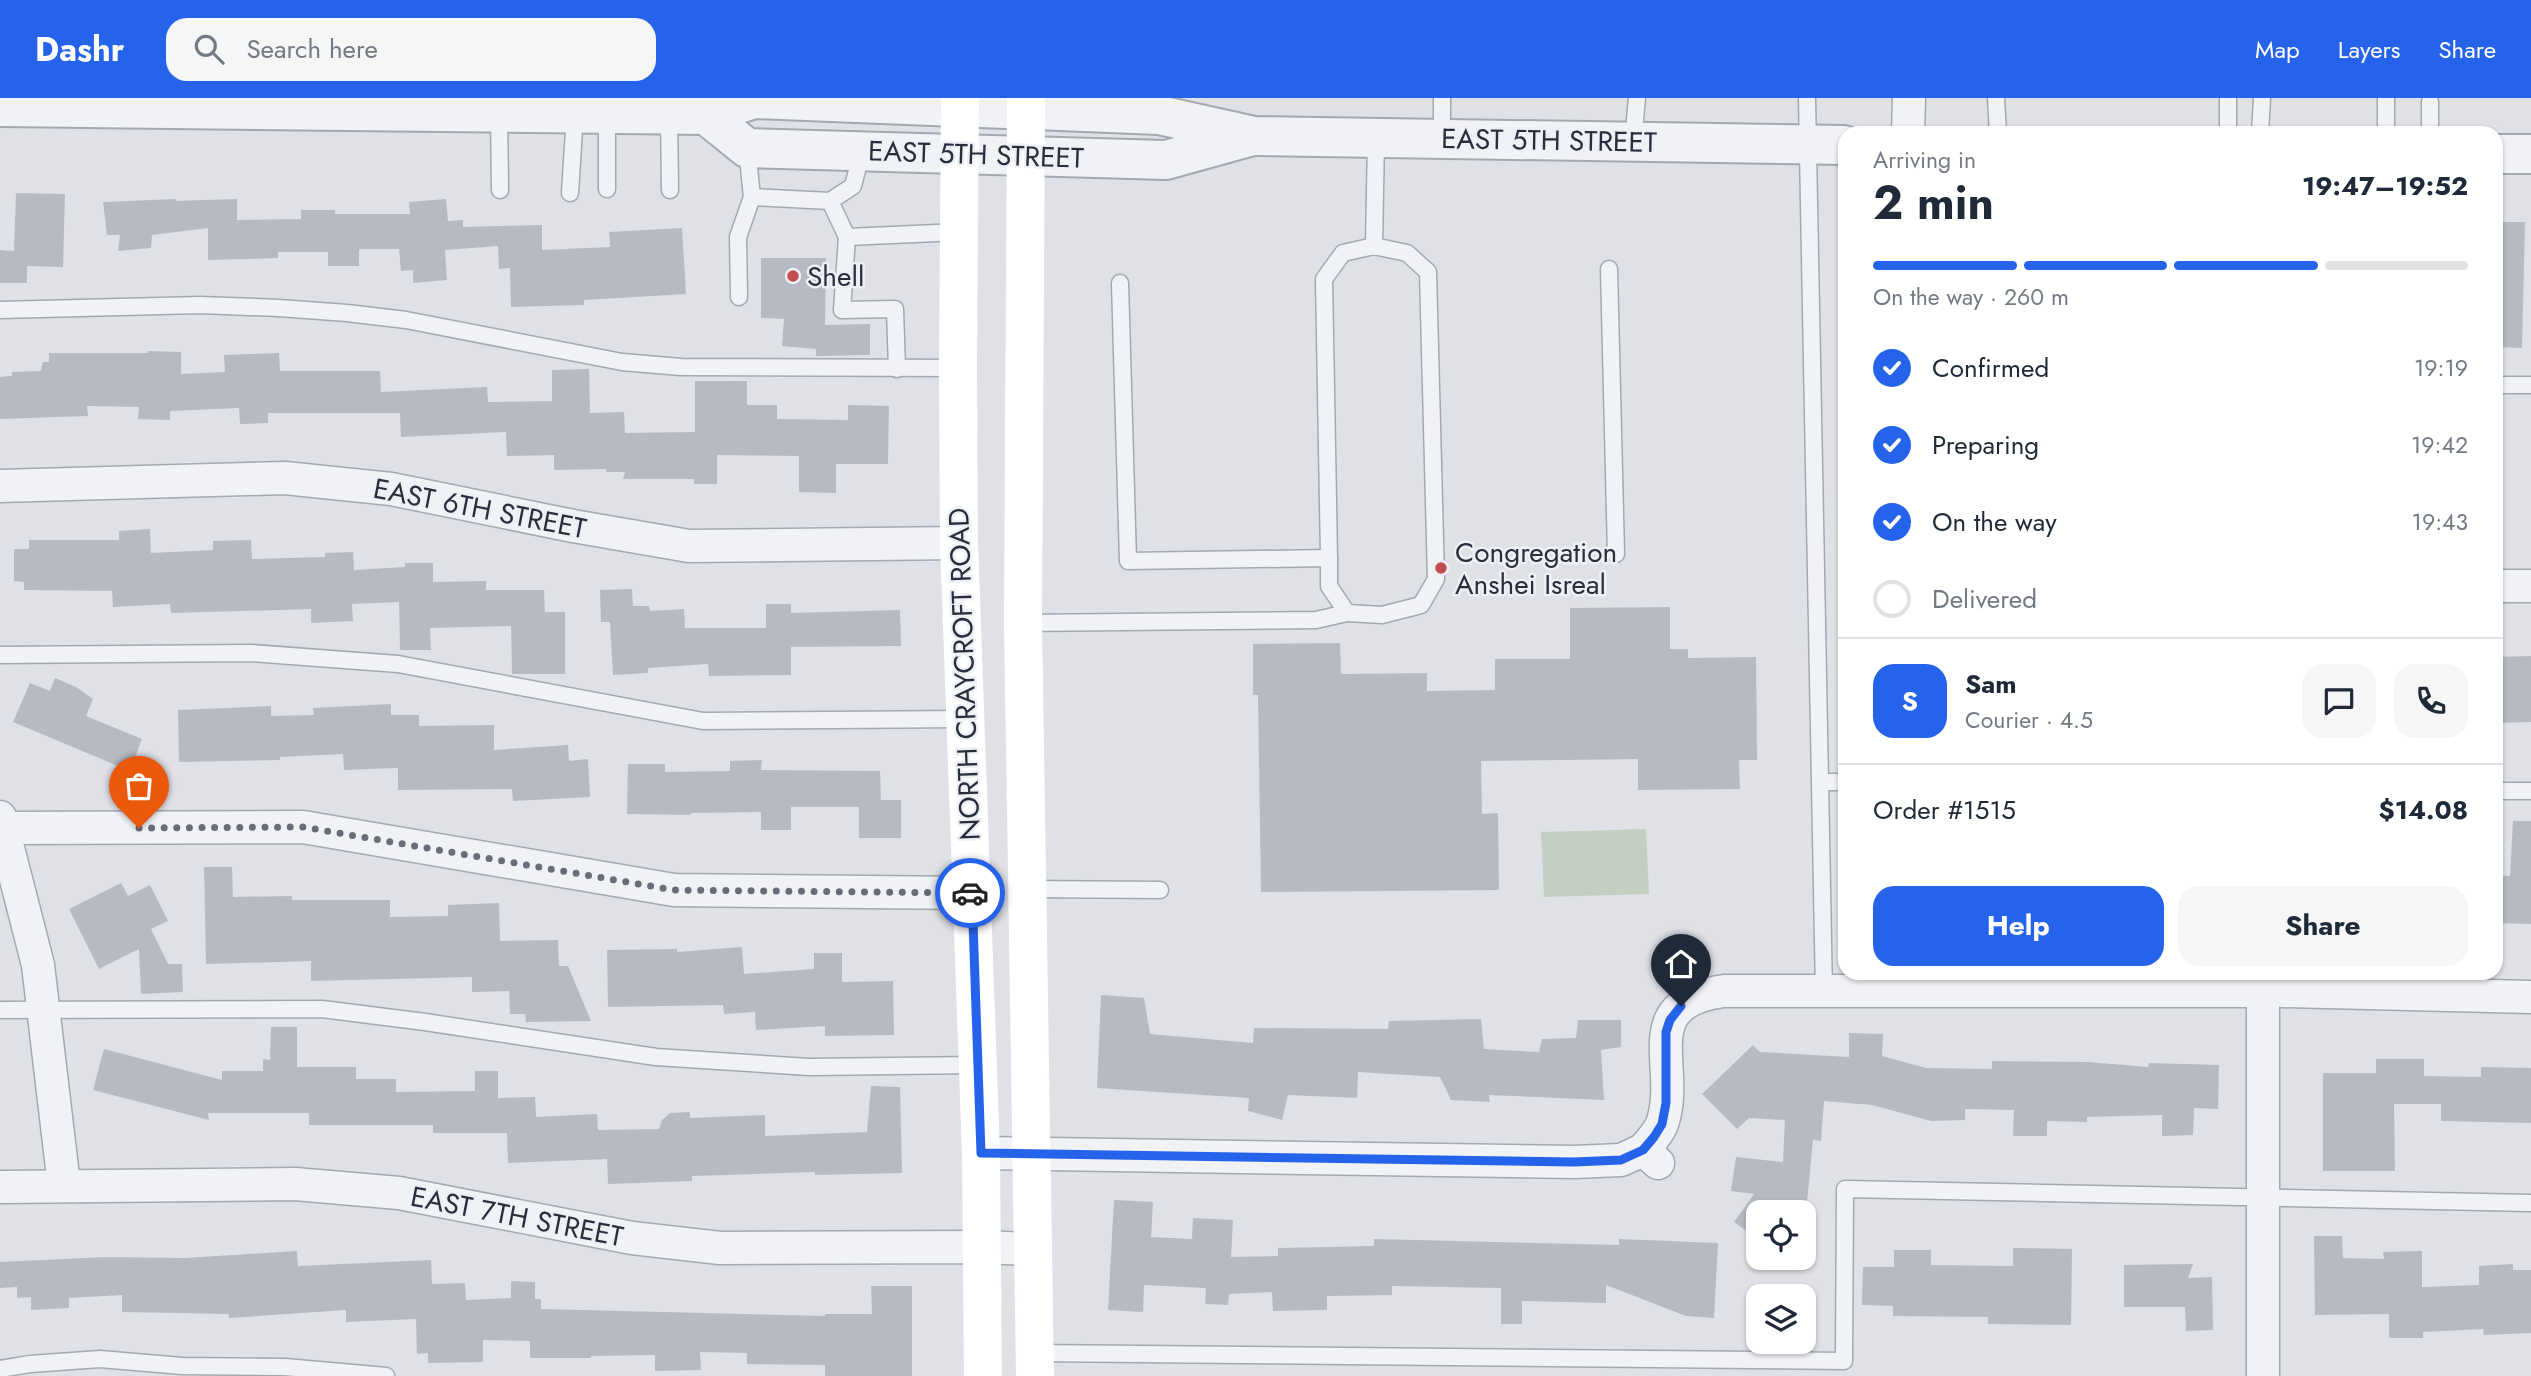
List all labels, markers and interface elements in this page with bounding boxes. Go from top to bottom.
search box [166,18,656,81]
text: Dashr [35,26,124,73]
icon: search [190,30,228,68]
text: Search here [246,30,378,68]
text: Map [2255,32,2300,67]
text: Layers [2338,32,2400,67]
text: Share [2438,32,2496,67]
street label: EAST 5TH STREET [1441,118,1657,163]
street label: EAST 5TH STREET [867,130,1085,179]
text: Arriving in [1873,143,1976,177]
text: 19:47–19:52 [2302,167,2468,205]
text: 2 min [1873,170,1994,236]
place label: Shell [807,256,864,297]
marker: Shell [785,268,801,284]
text: On the way · 260 m [1873,280,2069,314]
icon: check [1873,349,1911,387]
text: Confirmed [1932,349,2049,387]
text: 19:19 [2414,351,2468,385]
icon: check [1873,426,1911,464]
text: Preparing [1932,426,2039,464]
text: 19:42 [2411,428,2468,462]
street label: EAST 6TH STREET [370,468,590,549]
icon: check [1873,503,1911,541]
text: On the way [1932,503,2057,541]
text: 19:43 [2412,505,2468,539]
street label: NORTH CRAYCROFT ROAD [938,507,991,841]
place label: Congregation Anshei Isreal [1455,532,1617,605]
marker: Congregation Anshei Isreal [1433,560,1449,576]
text: Delivered [1932,580,2037,618]
button: chat [2302,664,2376,738]
button: phone [2394,664,2468,738]
text: Sam [1965,665,2017,703]
text: S [1902,682,1918,720]
text: Courier · 4.5 [1965,703,2093,737]
pin [109,756,169,828]
icon: bag [120,767,158,805]
text: Order #1515 [1873,791,2016,829]
text: $14.08 [2379,791,2468,829]
courier [935,858,1005,928]
icon: car [951,874,989,912]
button: Help [1873,886,2164,966]
button: Share [2178,886,2468,966]
pin [1651,934,1711,1006]
icon: home [1662,945,1700,983]
street label: EAST 7TH STREET [407,1176,627,1257]
map controls [1746,1200,1816,1354]
button: locate [1746,1200,1816,1270]
button: layers [1746,1284,1816,1354]

